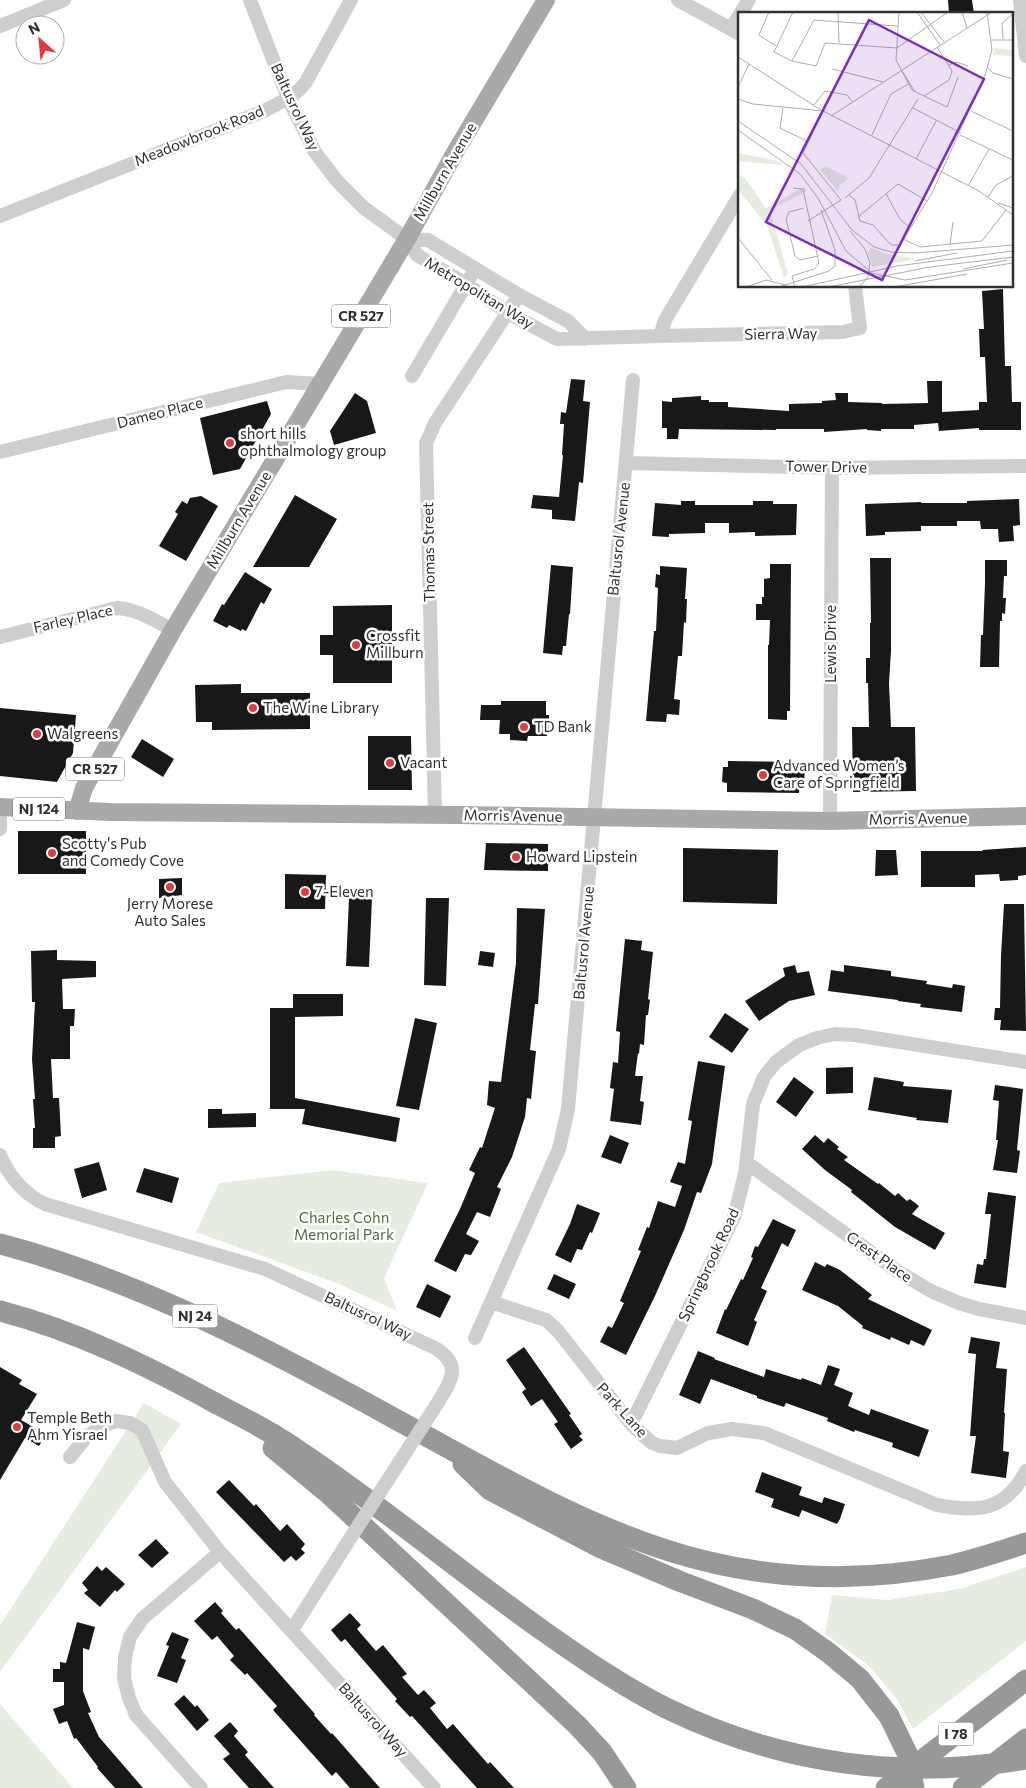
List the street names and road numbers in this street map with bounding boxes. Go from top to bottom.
street label: Baltusrol Way [268,60,324,153]
street label: Meadowbrook Road [131,101,266,169]
street label: Millburn Avenue [409,119,480,224]
street label: Metropolitan Way [422,253,537,332]
road number: CR 527 [332,304,390,328]
street label: Sierra Way [744,323,818,343]
street label: Dameo Place [115,393,205,431]
street label: Tower Drive [785,456,867,476]
street label: Millburn Avenue [202,467,274,572]
street label: Baltusrol Avenue [603,481,633,597]
street label: Thomas Street [418,502,438,602]
street label: Farley Place [31,600,114,636]
street label: Lewis Drive [821,605,839,683]
road number: CR 527 [66,758,124,781]
road number: NJ 124 [13,798,65,821]
street label: Morris Avenue [463,805,563,825]
street label: Morris Avenue [868,808,968,828]
street label: Baltusrol Avenue [569,885,597,1001]
street label: Springbrook Road [674,1205,742,1324]
street label: Crest Place [843,1227,916,1285]
street label: Baltusrol Way [322,1287,415,1343]
road number: NJ 24 [172,1304,218,1328]
street label: Park Lane [594,1378,652,1440]
street label: Baltusrol Way [336,1678,412,1760]
road number: I 78 [938,1722,974,1746]

